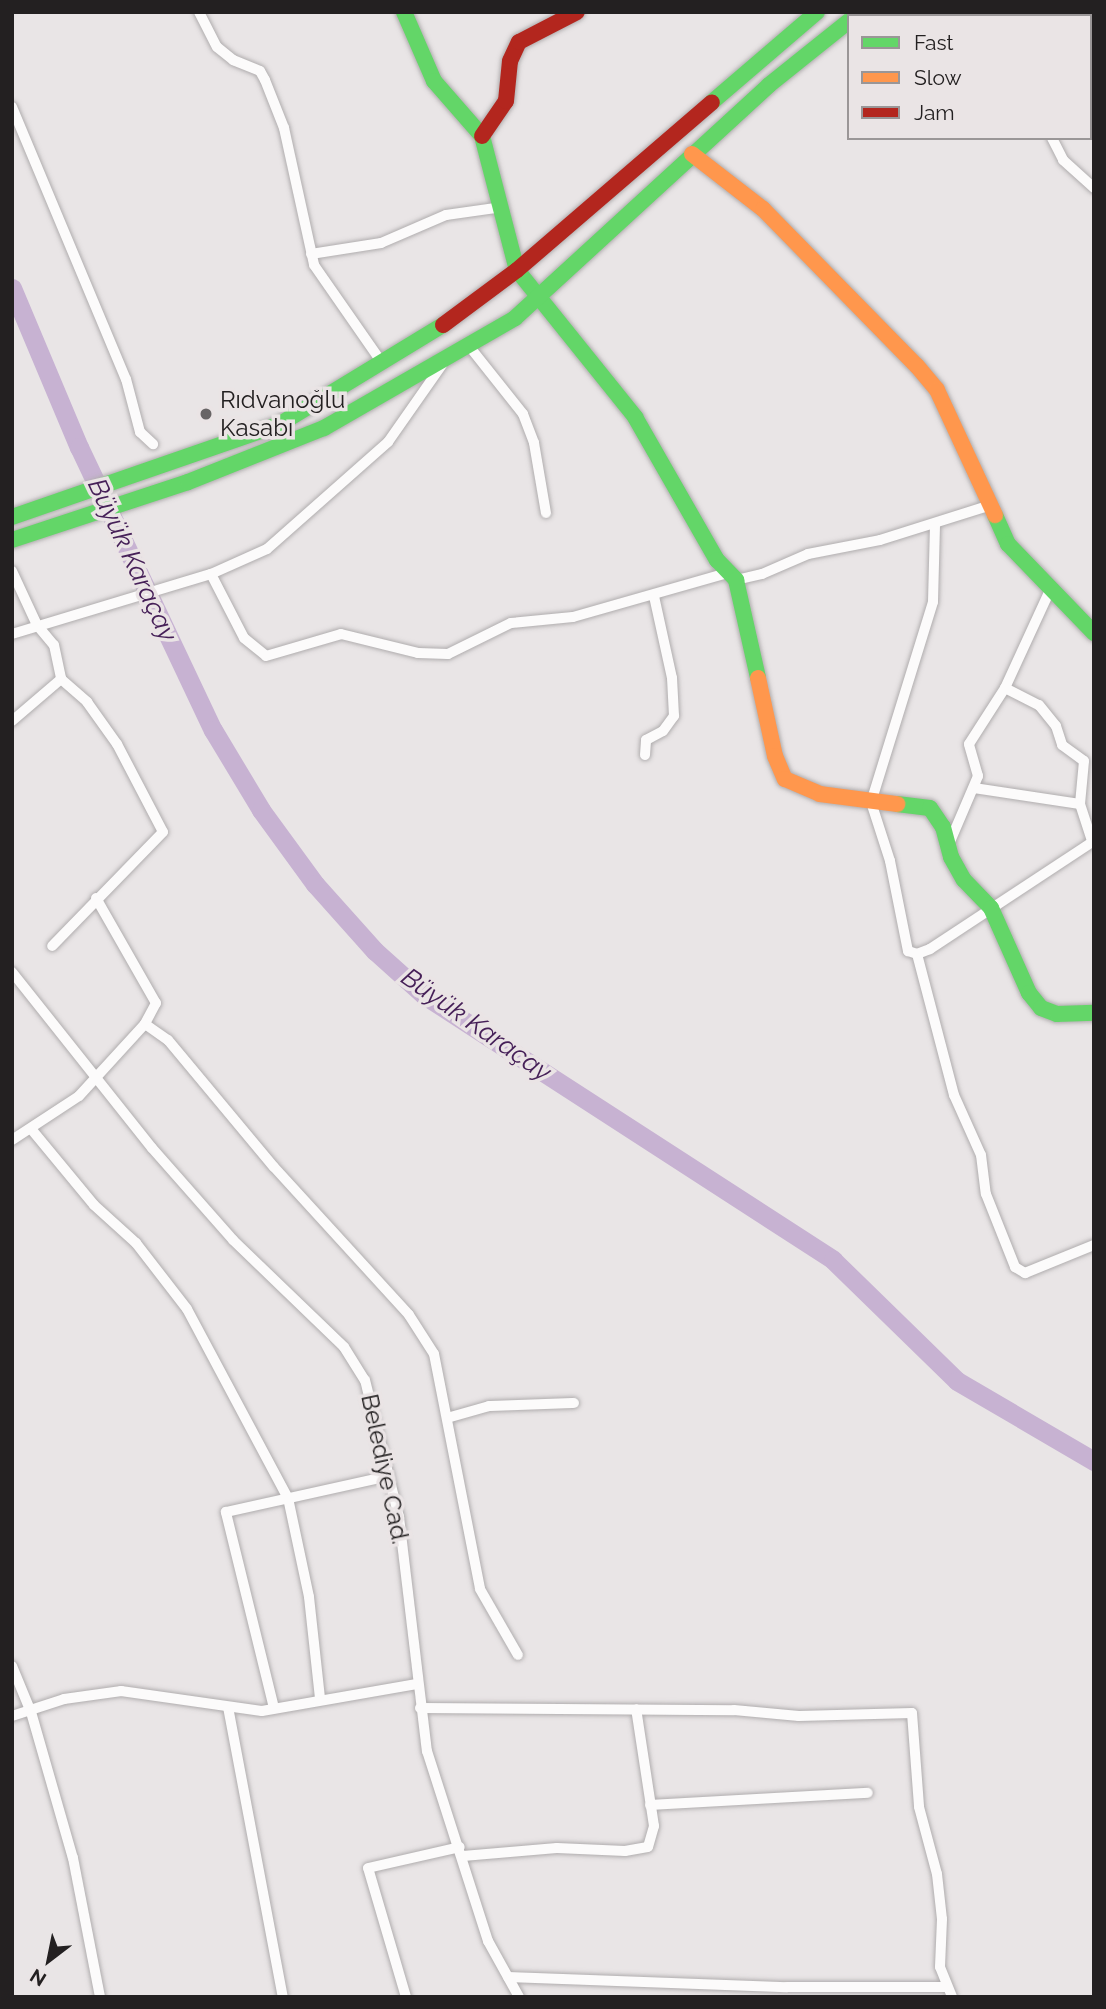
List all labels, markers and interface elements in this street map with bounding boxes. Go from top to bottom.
legend [847,14,1092,140]
text: Fast [914,30,954,55]
text: Slow [914,65,962,90]
text: Jam [914,100,955,125]
place label: Rıdvanoğlu Kasabı [220,386,345,442]
marker: Rıdvanoğlu Kasabı [198,406,214,422]
water label: Büyük Karaçay [81,474,183,646]
water label: Büyük Karaçay [395,962,557,1088]
street label: Belediye Cad. [355,1391,415,1547]
north arrow [14,1925,84,1995]
text: N [26,1965,50,1991]

